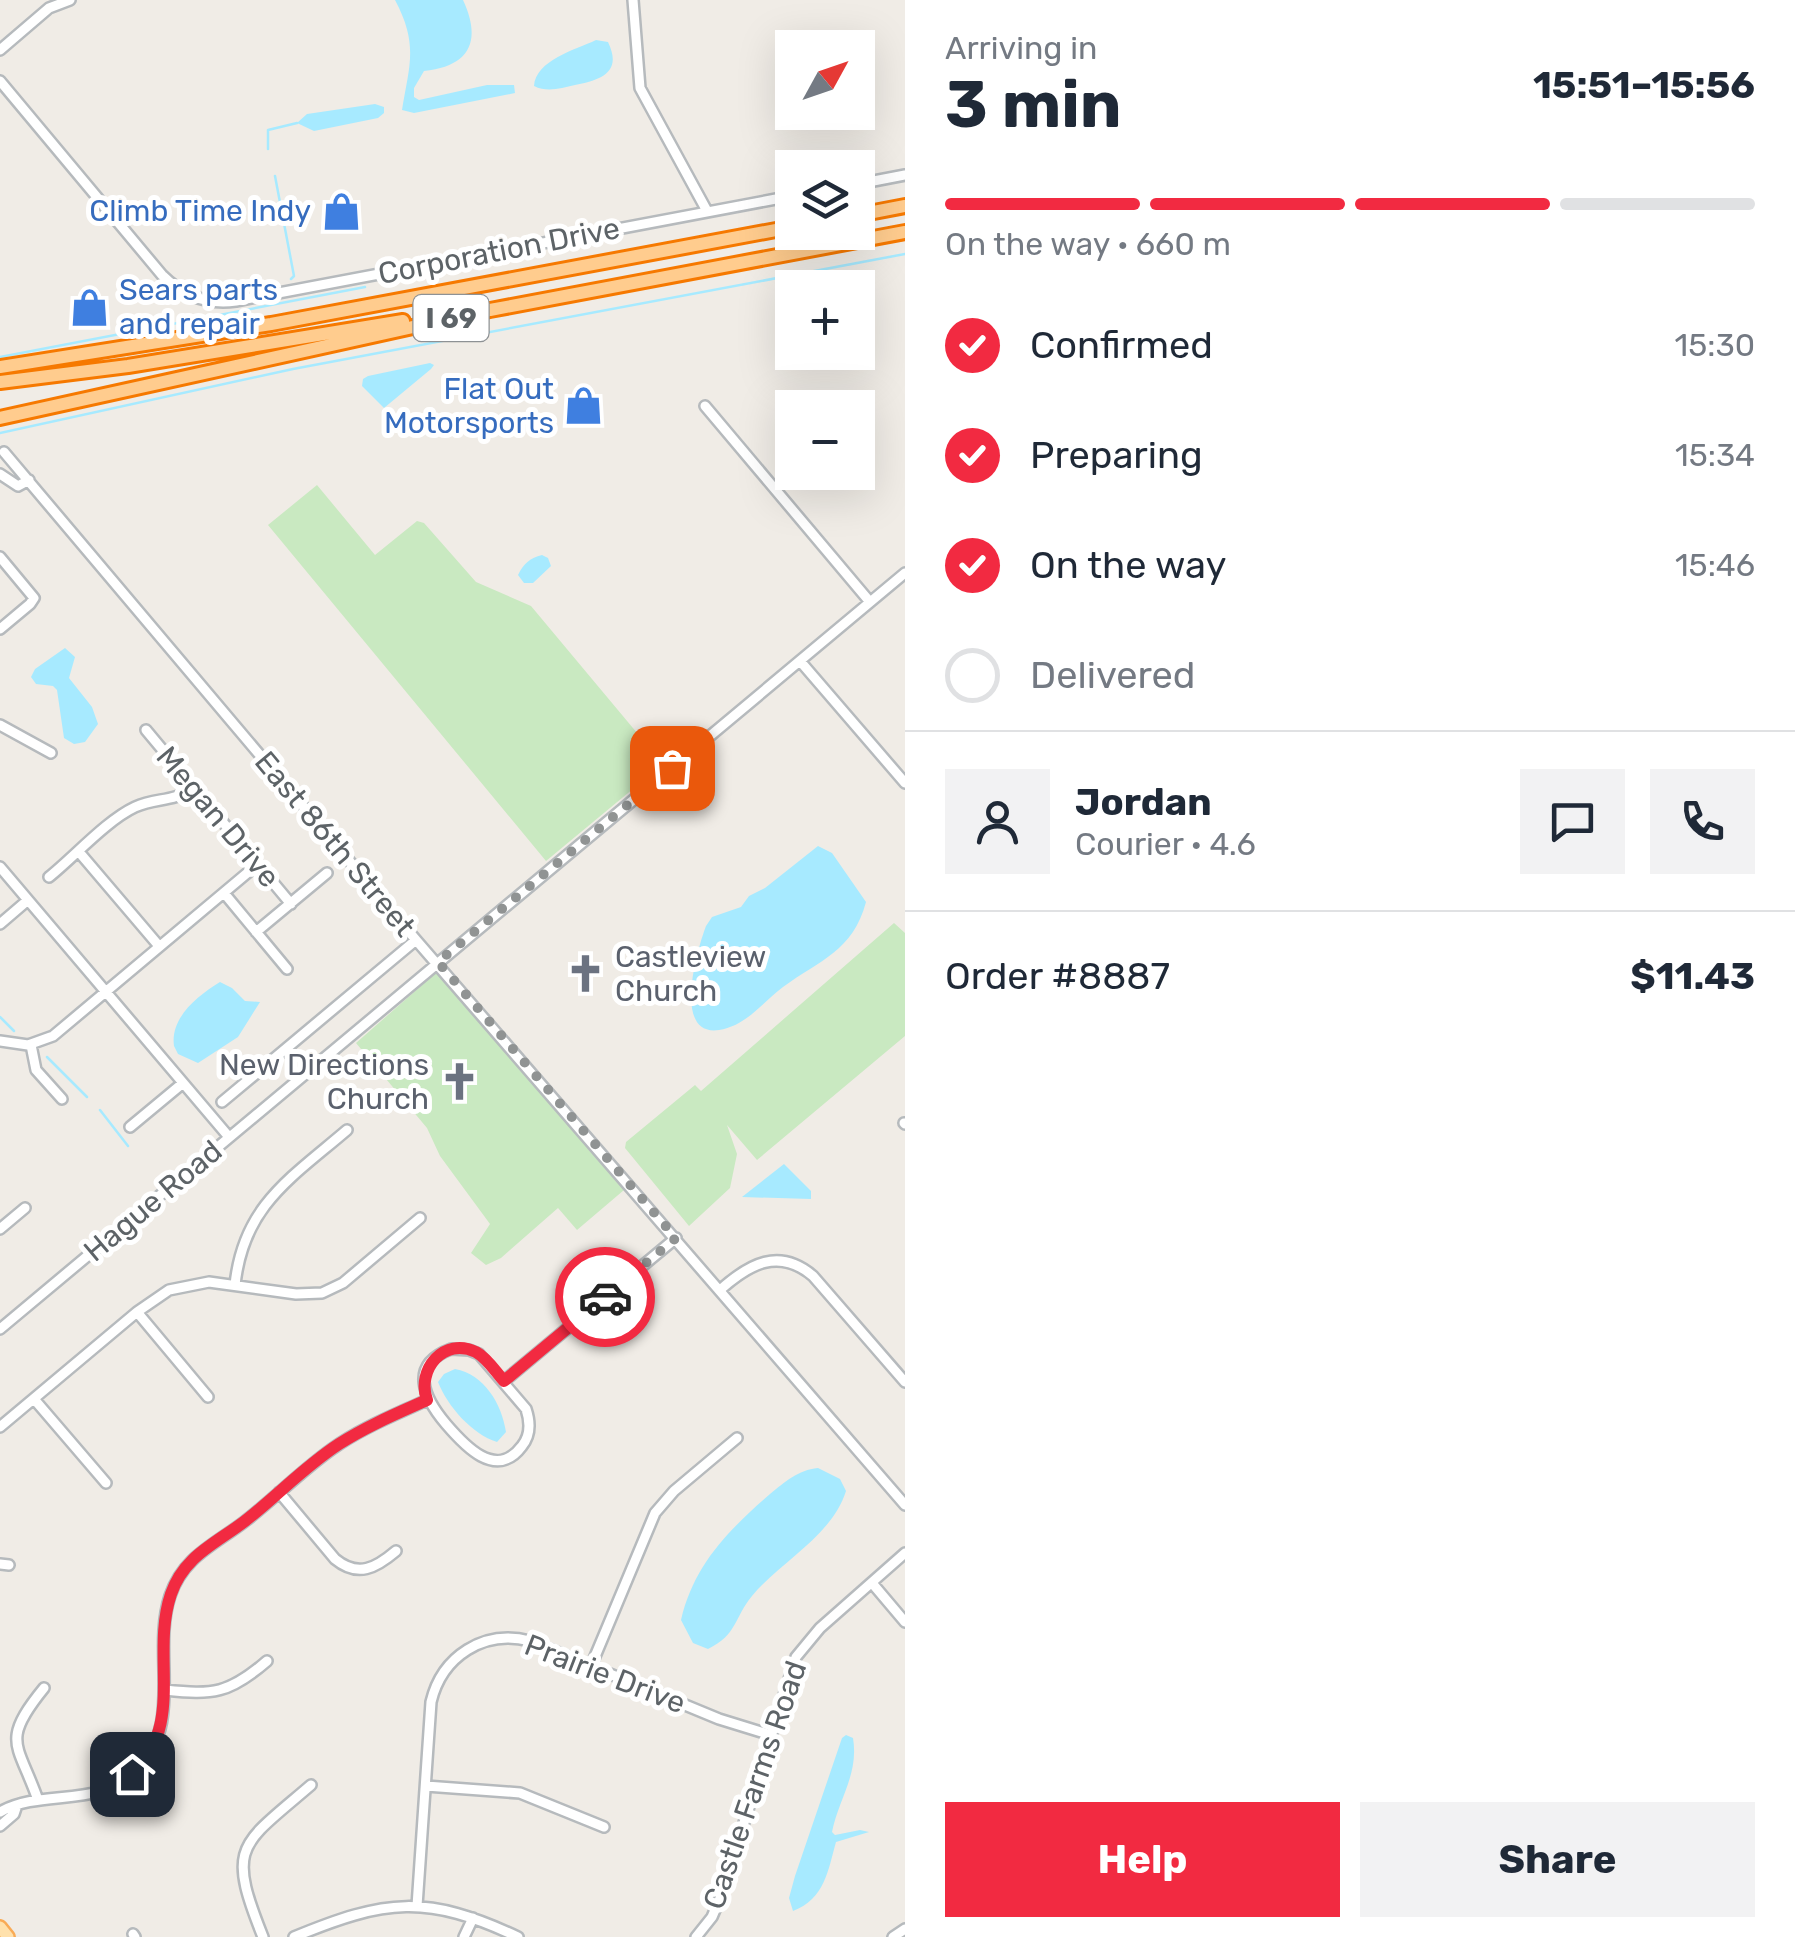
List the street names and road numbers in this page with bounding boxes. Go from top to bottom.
street label: Corporation Drive [375,210,623,292]
road number: I 69 [414,295,488,341]
street label: Megan Drive [149,739,287,895]
street label: East 86th Street [247,744,423,944]
street label: Hague Road [77,1133,229,1269]
street label: Prairie Drive [520,1627,690,1721]
street label: Castle Farms Road [696,1656,814,1914]

